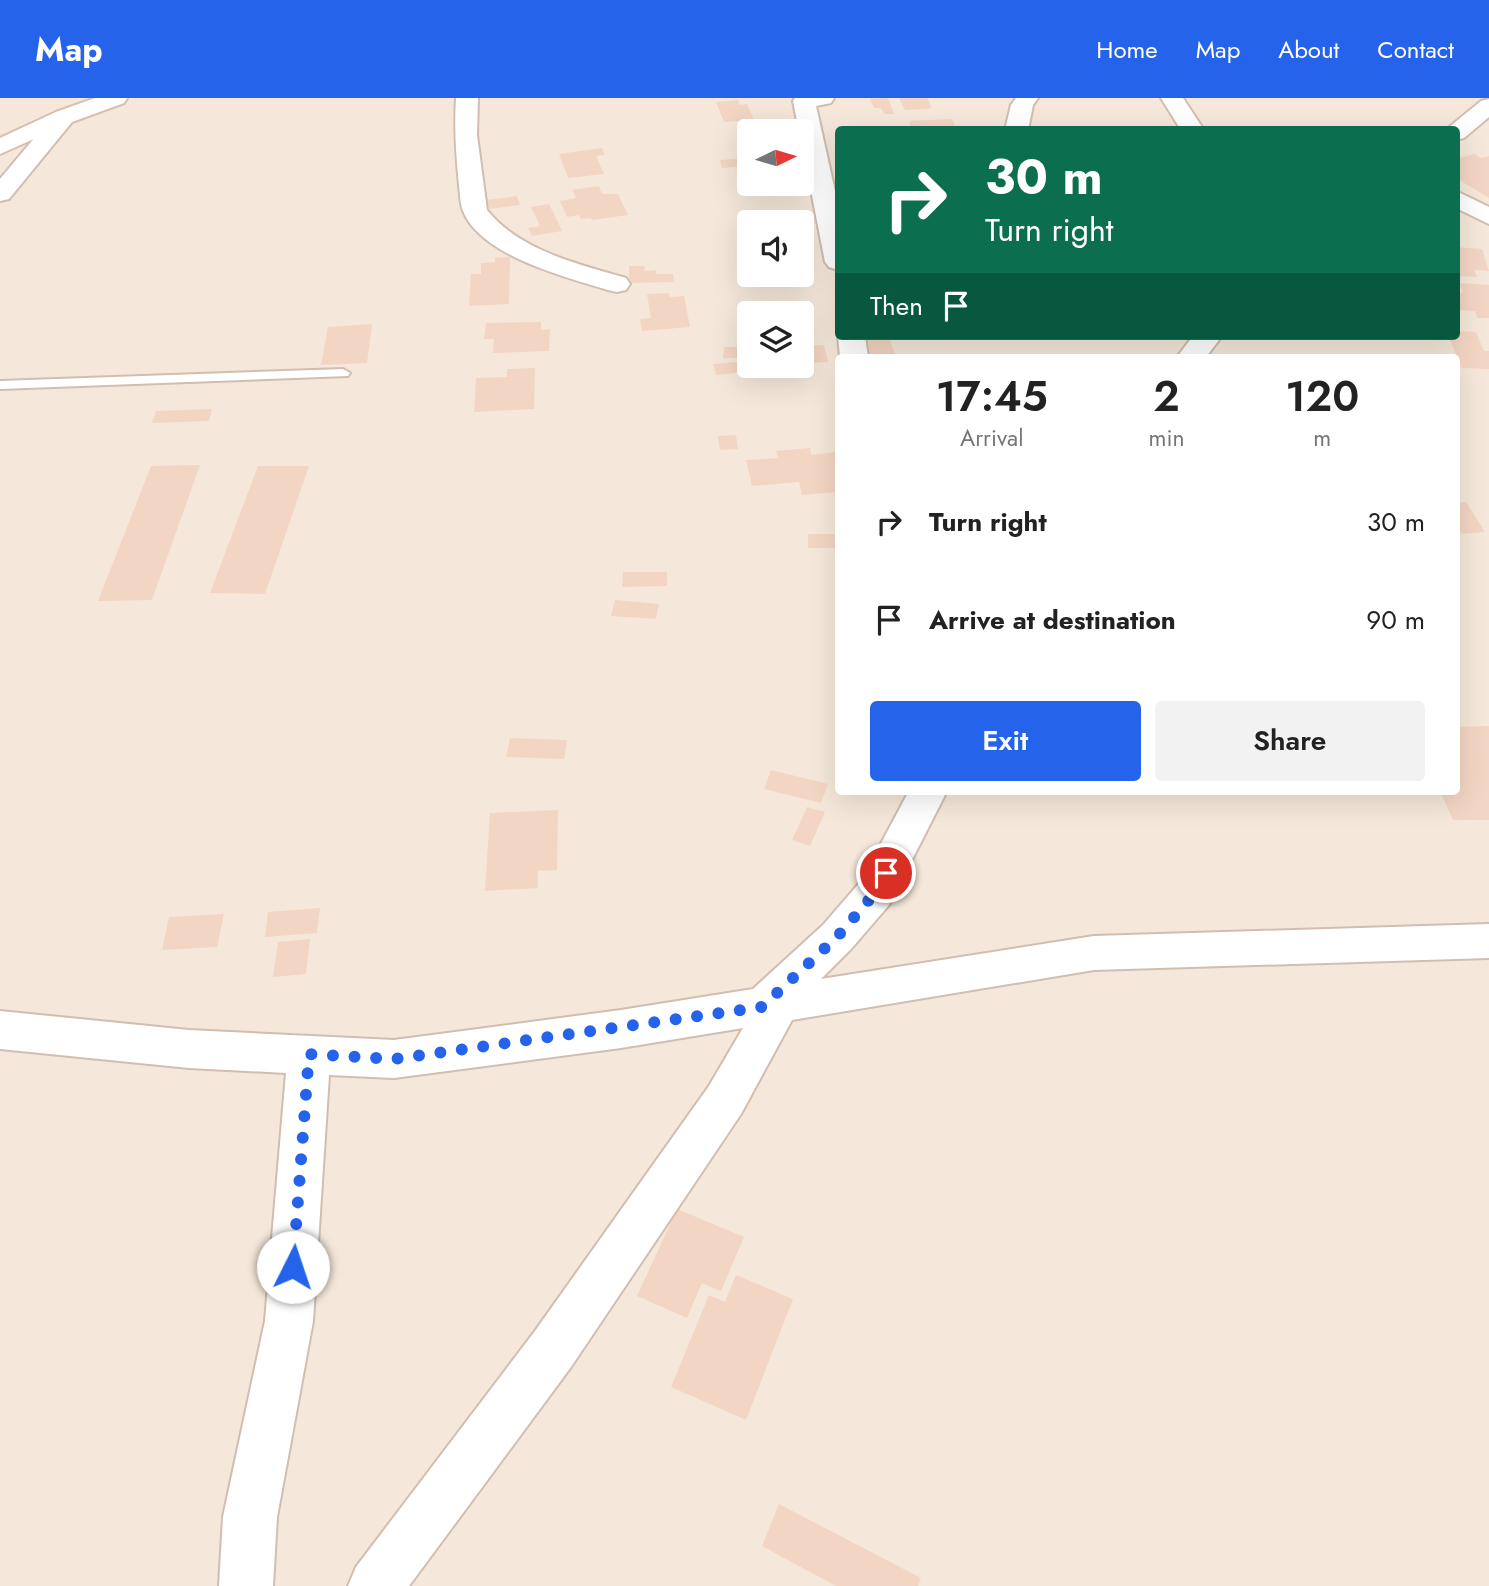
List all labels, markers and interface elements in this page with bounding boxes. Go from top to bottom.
text: Map [35,26,103,73]
text: Home [1096,32,1158,67]
text: Map [1196,32,1240,67]
text: About [1278,32,1339,67]
text: Contact [1377,32,1454,67]
north arrow [737,119,814,196]
map controls [737,119,814,378]
text: 30 m [985,142,1103,212]
icon: right [870,154,961,245]
text: Turn right [985,207,1114,253]
button: sound [737,210,814,287]
text: Then [870,287,923,325]
icon: arrive [937,287,975,325]
button: layers [737,301,814,378]
text: 17:45 [936,366,1048,427]
text: 2 [1153,366,1180,427]
text: 120 [1285,366,1359,427]
text: Arrival [960,421,1023,455]
text: min [1148,421,1184,455]
text: m [1313,421,1331,455]
icon: right [870,503,908,541]
text: Turn right [929,503,1047,541]
text: 30 m [1367,503,1425,541]
icon: arrive [870,601,908,639]
text: Arrive at destination [929,601,1176,639]
text: 90 m [1366,601,1425,639]
button: Exit [870,701,1141,781]
button: Share [1155,701,1425,781]
pin [856,843,916,903]
icon: arrive [867,854,905,892]
position arrow [256,1230,330,1304]

